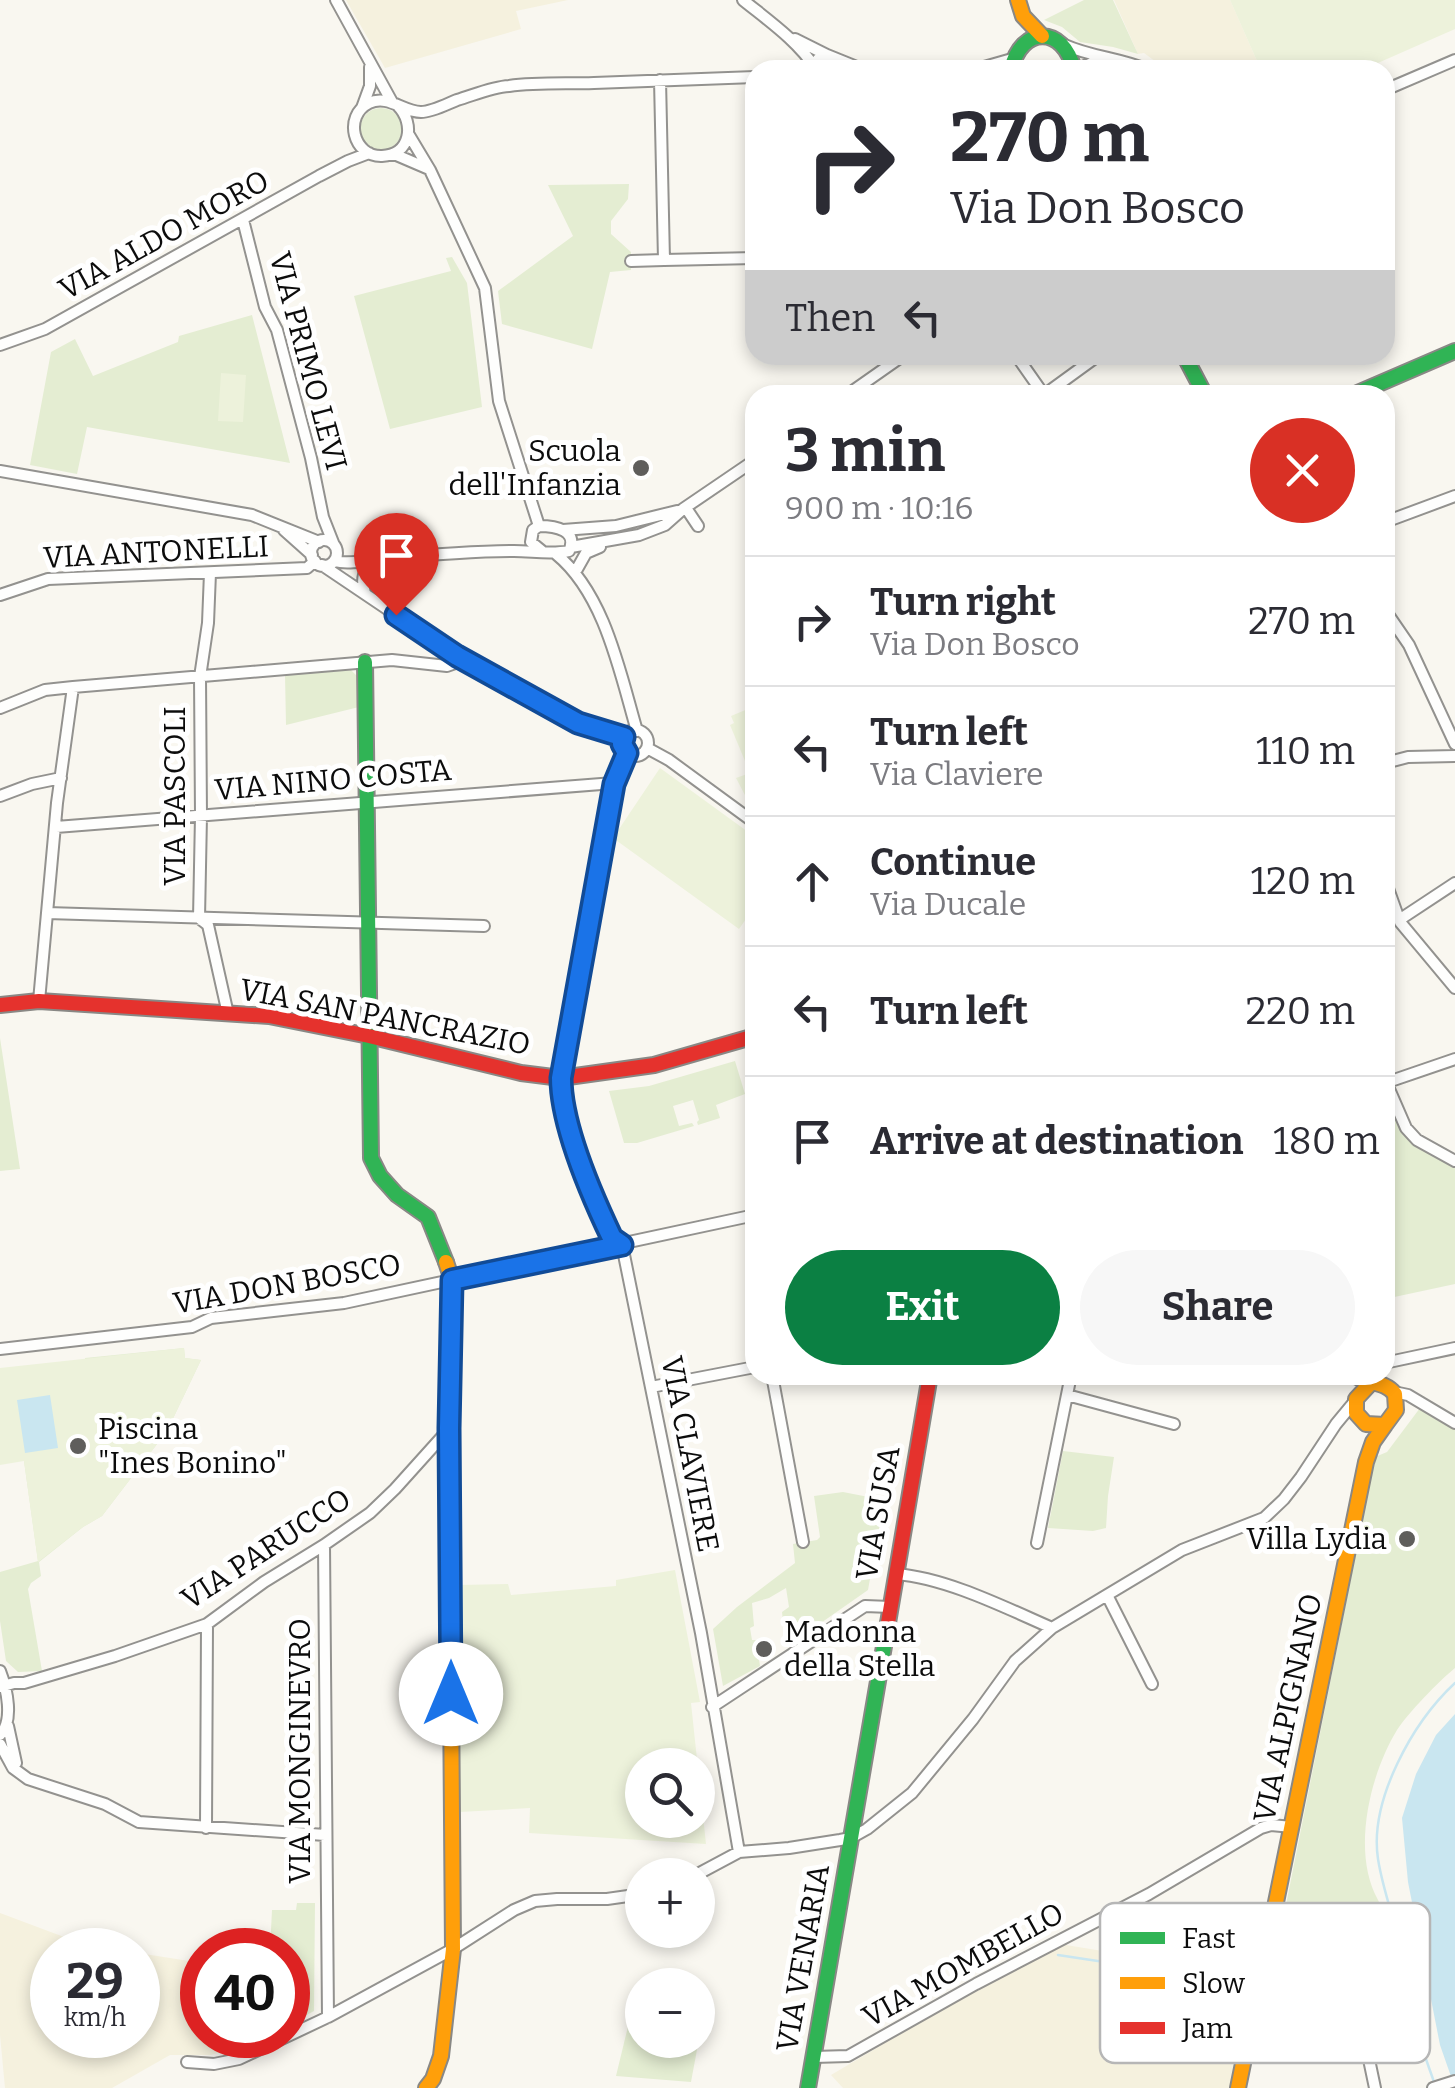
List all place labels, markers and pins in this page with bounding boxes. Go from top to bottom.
place label: Scuola dell'Infanzia [449,433,621,503]
marker: Scuola dell'Infanzia [630,457,652,479]
pin [354,513,439,616]
place label: Piscina "Ines Bonino" [98,1411,287,1481]
marker: Piscina "Ines Bonino" [67,1435,89,1457]
place label: Villa Lydia [1246,1521,1387,1557]
marker: Villa Lydia [1396,1528,1418,1550]
place label: Madonna della Stella [784,1614,935,1684]
marker: Madonna della Stella [753,1638,775,1660]

